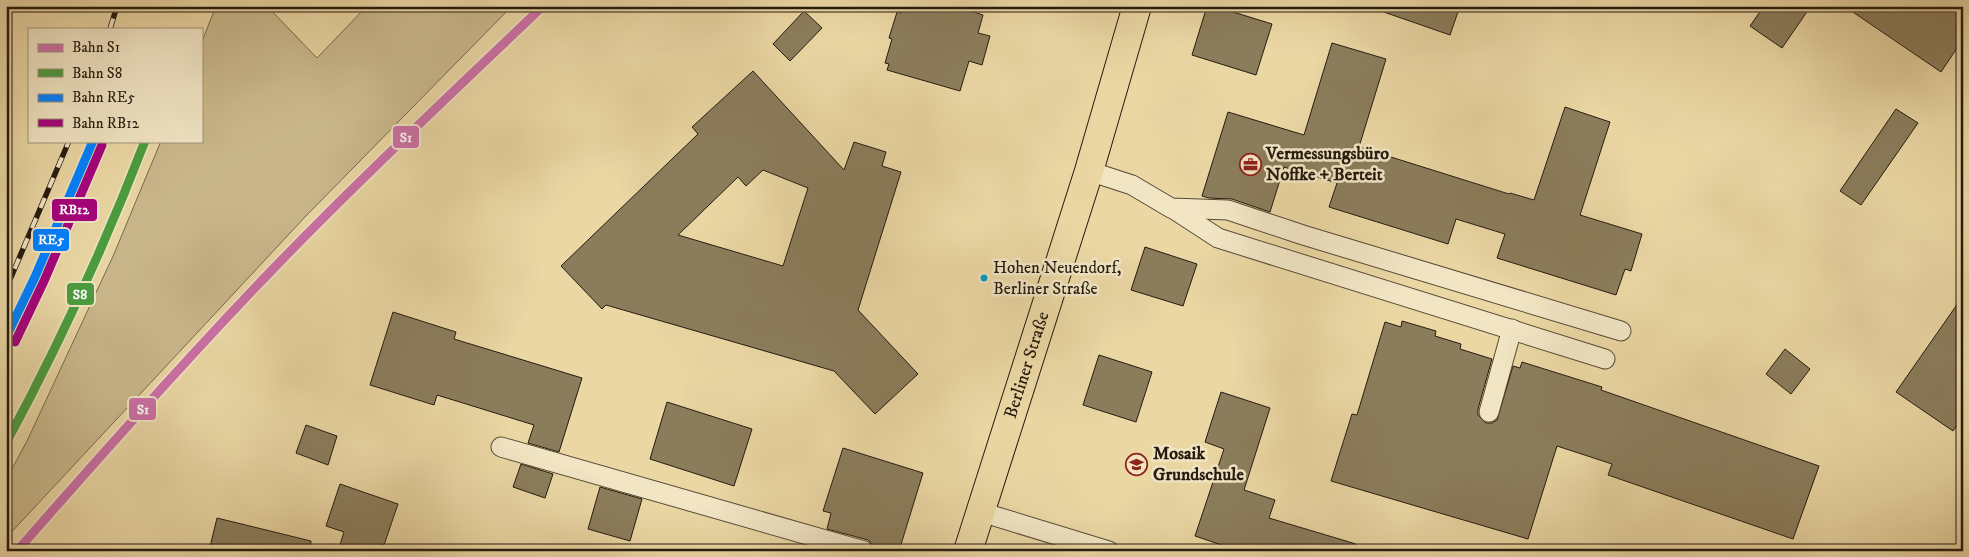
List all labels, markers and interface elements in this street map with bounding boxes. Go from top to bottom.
legend [28,28,202,142]
text: Bahn S1 [72,38,120,57]
text: Bahn S8 [72,64,122,83]
text: Bahn RE5 [72,88,135,107]
text: Bahn RB12 [72,114,140,133]
line badge: S1 [392,125,420,149]
text: S1 [400,129,412,147]
place label: Vermessungsbüro Noffke + Berteit [1265,143,1389,186]
office icon: Vermessungsbüro Noffke + Berteit [1238,152,1262,176]
line badge: RB12 [51,198,98,222]
text: RB12 [59,201,90,219]
line badge: RE5 [32,228,70,252]
text: RE5 [38,231,64,249]
place label: Hohen Neuendorf, Berliner Straße [993,257,1121,300]
marker: Hohen Neuendorf, Berliner Straße [979,273,989,283]
line badge: S8 [66,282,95,306]
text: S8 [73,286,87,304]
street label: Berliner Straße [1000,309,1054,421]
line badge: S1 [128,397,157,421]
text: S1 [137,401,149,419]
place label: Mosaik Grundschule [1153,443,1244,486]
school or university icon: Mosaik Grundschule [1125,452,1149,476]

